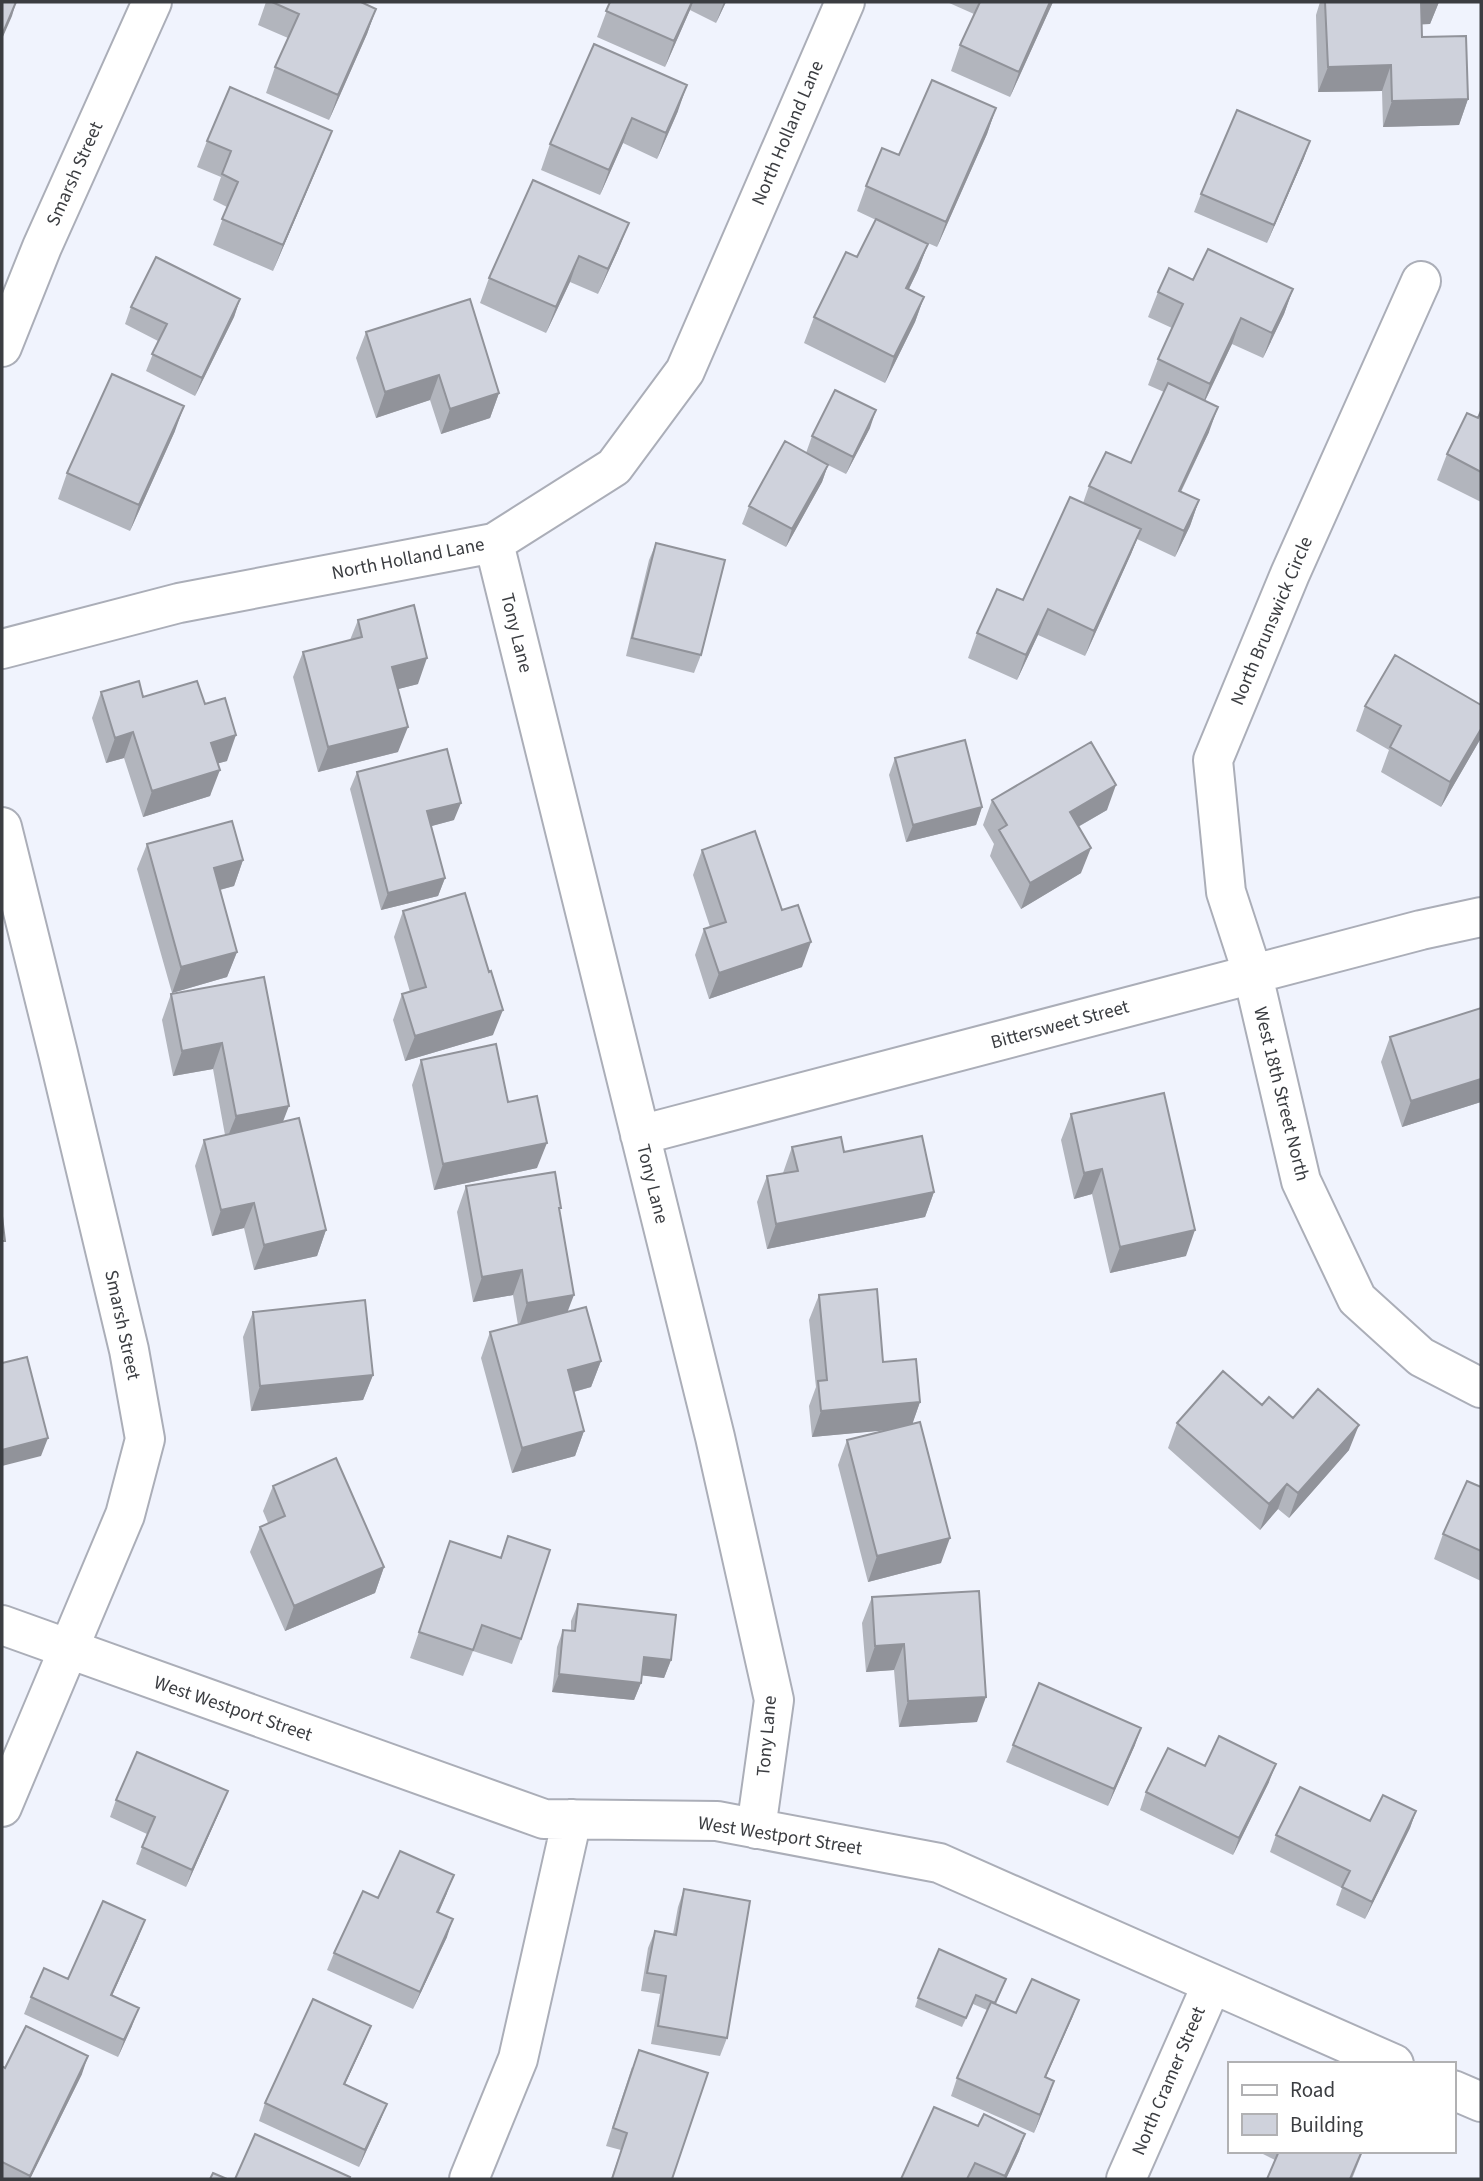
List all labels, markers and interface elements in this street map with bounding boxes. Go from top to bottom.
street label: North Holland Lane [745,56,831,210]
street label: Smarsh Street [40,117,110,231]
street label: North Holland Lane [329,531,487,587]
street label: North Brunswick Circle [1224,532,1320,710]
street label: Tony Lane [493,590,539,676]
street label: Bittersweet Street [988,993,1133,1056]
street label: West 18th Street North [1246,1004,1316,1184]
street label: Tony Lane [629,1141,675,1227]
street label: Smarsh Street [97,1268,147,1383]
street label: West Westport Street [150,1669,316,1749]
street label: Tony Lane [750,1695,784,1777]
street label: West Westport Street [696,1810,865,1862]
street label: North Cramer Street [1125,2002,1213,2160]
legend [1228,2062,1455,2153]
text: Road [1290,2075,1335,2105]
text: Building [1290,2110,1364,2140]

